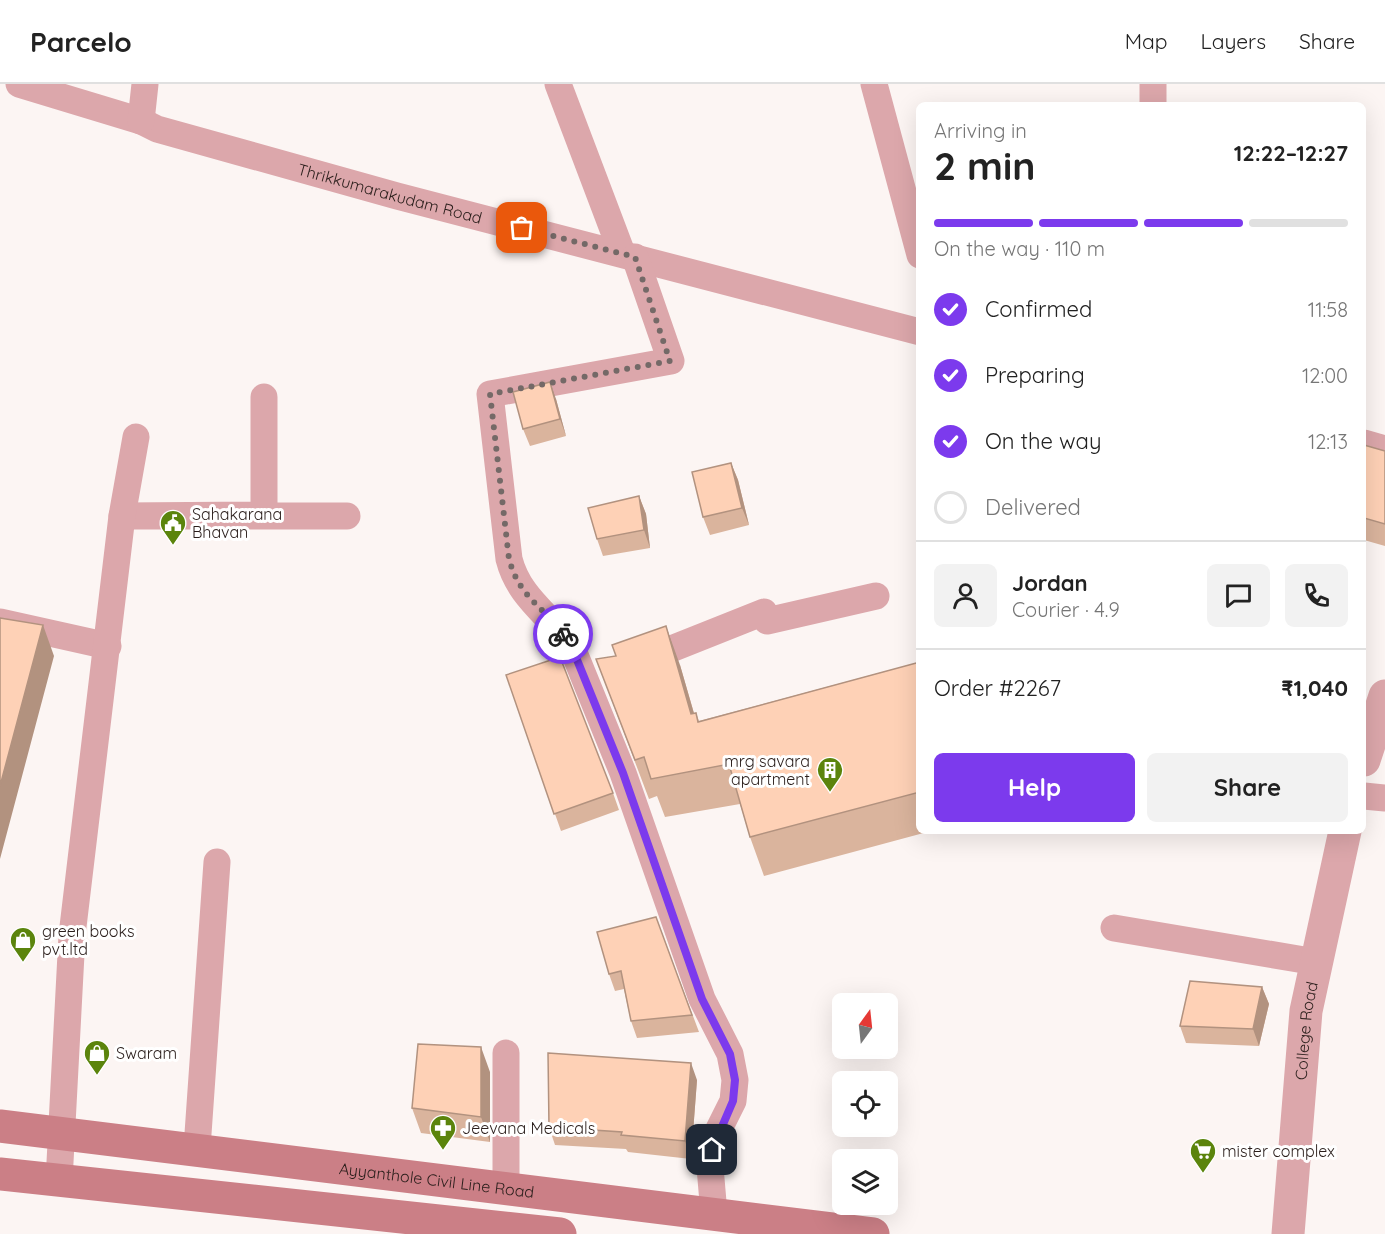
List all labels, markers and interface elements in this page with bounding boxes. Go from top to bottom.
text: Parcelo [30,24,132,59]
text: Map [1125,28,1168,54]
text: Layers [1201,28,1266,54]
text: Share [1299,28,1355,54]
text: Arriving in [934,118,1027,143]
text: 12:22–12:27 [1234,139,1348,167]
text: 2 min [934,141,1036,190]
street label: Thrikkumarakudam Road [295,159,484,228]
pin [496,202,547,253]
icon: bag [505,211,538,244]
text: On the way · 110 m [934,236,1105,261]
icon: check [934,293,967,326]
text: Confirmed [985,295,1092,323]
text: 11:58 [1308,297,1348,322]
icon: check [934,359,967,392]
text: Preparing [985,361,1085,389]
text: 12:00 [1302,363,1348,388]
icon: check [934,425,967,458]
text: On the way [985,427,1101,455]
text: 12:13 [1308,429,1348,454]
text: Delivered [985,493,1081,521]
place label: Sahakarana Bhavan [192,504,282,542]
public building icon: Sahakarana Bhavan [158,508,188,546]
button: person [934,564,997,627]
button: chat [1207,564,1270,627]
button: phone [1285,564,1348,627]
text: Jordan [1012,569,1088,597]
text: Courier · 4.9 [1012,597,1120,622]
courier [533,604,593,664]
icon: bike [547,618,580,651]
text: Order #2267 [934,674,1061,702]
text: ₹1,040 [1281,674,1348,702]
place label: mrg savara apartment [724,751,810,789]
button: Help [934,753,1135,822]
button: Share [1147,753,1348,822]
building icon: mrg savara apartment [815,755,845,793]
place label: green books pvt.ltd [42,921,135,959]
shop icon: green books pvt.ltd [8,925,38,963]
street label: College Road [1290,980,1322,1081]
north arrow [832,993,898,1059]
map controls [832,993,898,1215]
shop icon: Swaram [82,1038,112,1076]
place label: Swaram [116,1043,177,1063]
button: locate [832,1071,898,1137]
pharmacy icon: Jeevana Medicals [428,1113,458,1151]
place label: Jeevana Medicals [462,1118,595,1138]
pin [686,1124,737,1175]
icon: home [695,1133,728,1166]
supermarket icon: mister complex [1188,1136,1218,1174]
place label: mister complex [1222,1141,1335,1161]
button: layers [832,1149,898,1215]
street label: Ayyanthole Civil Line Road [338,1158,535,1202]

